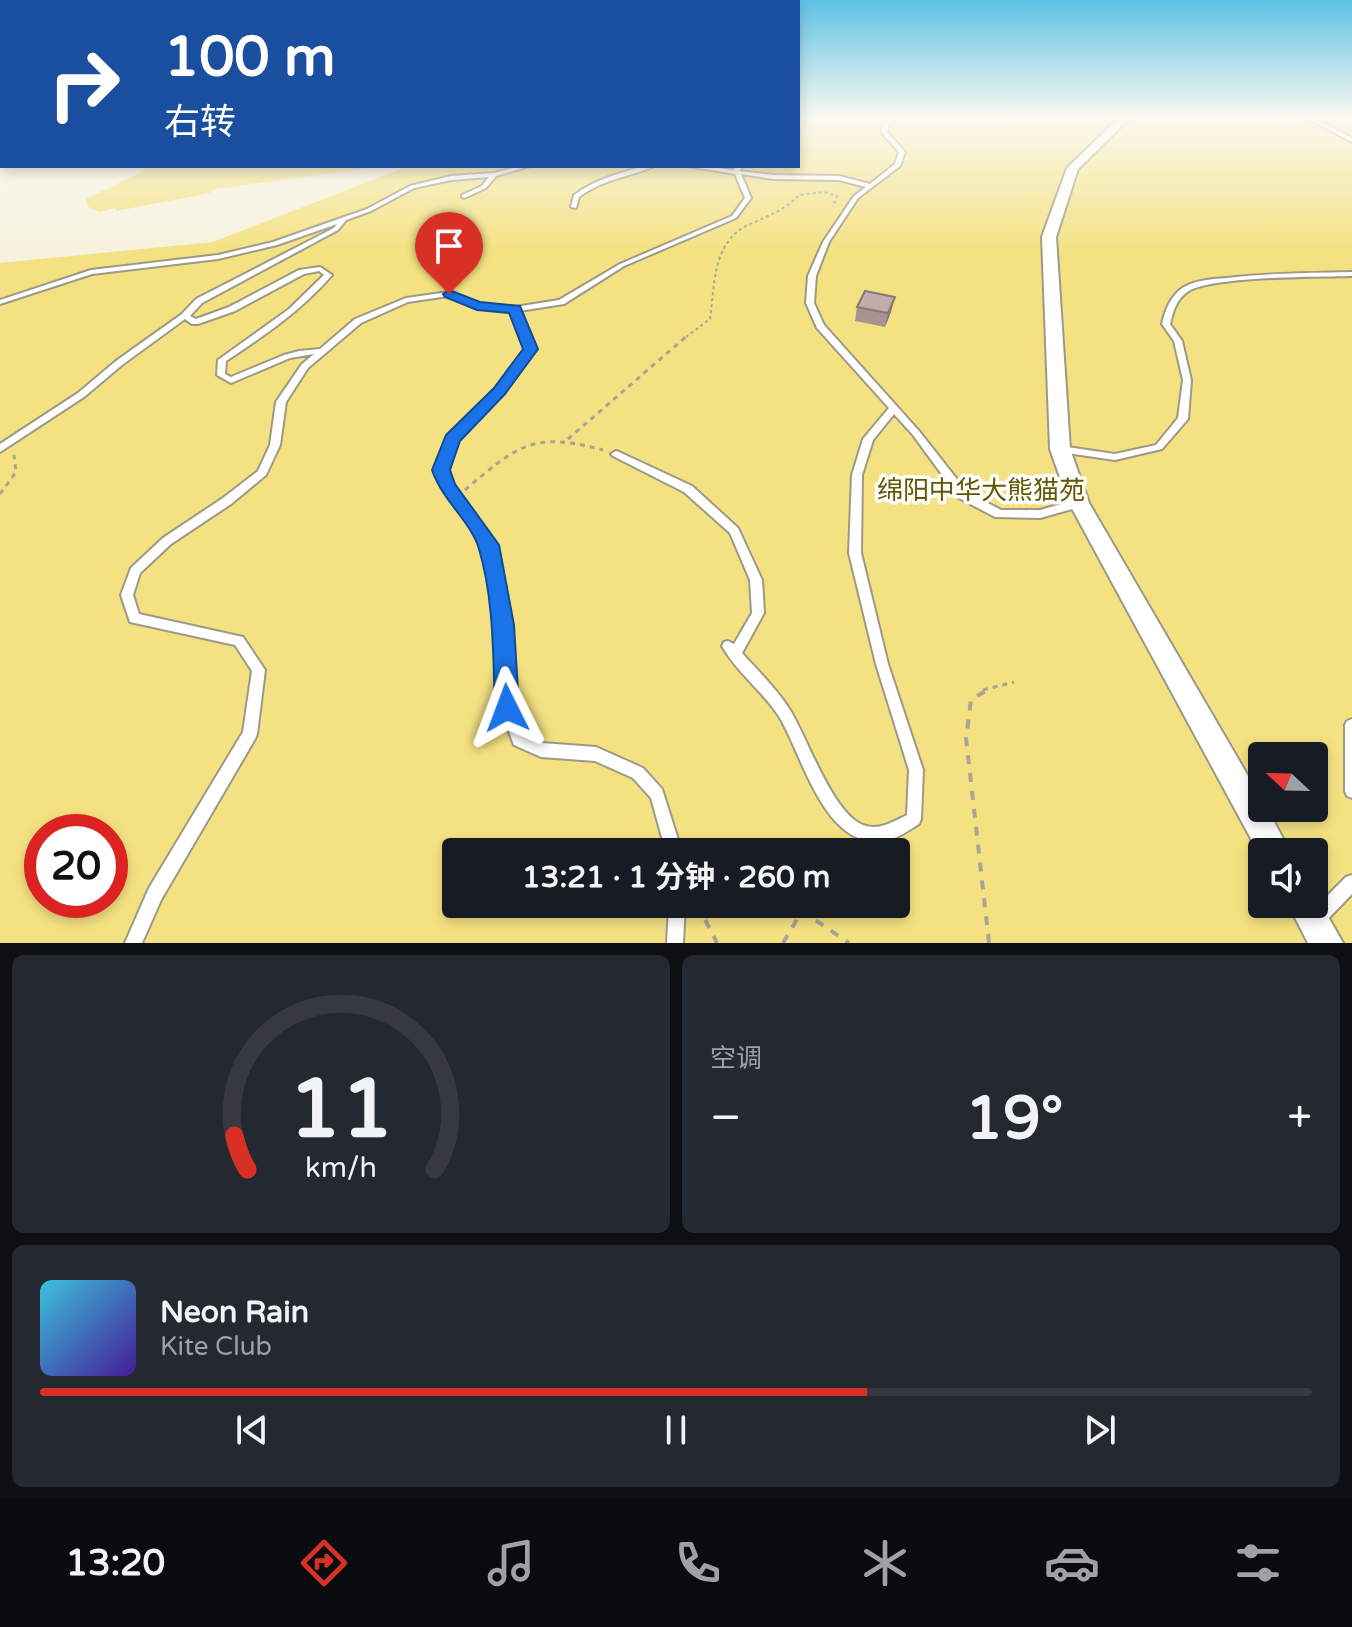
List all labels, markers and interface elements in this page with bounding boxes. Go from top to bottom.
text: 100 m [164,24,335,91]
icon: right [32,32,136,136]
text: 右转 [164,101,236,144]
pin [415,212,483,294]
icon: arrive [427,224,471,268]
park label: 绵阳中华大熊猫苑 [877,475,1085,506]
position arrow [465,666,549,750]
north arrow [1248,742,1328,822]
map controls [1248,742,1328,918]
speed limit sign: 20 [24,814,128,918]
button: sound [1248,838,1328,918]
text: 13:21 · 1 分钟 · 260 m [522,859,830,896]
text: 空调 [710,1043,762,1074]
text: 11 [289,1060,393,1160]
text: 19° [965,1083,1063,1155]
text: − [710,1092,741,1145]
text: + [1287,1092,1312,1145]
text: km/h [305,1151,377,1185]
text: Neon Rain [160,1294,309,1331]
text: Kite Club [160,1331,272,1362]
icon: previous [230,1408,274,1452]
icon: pause [654,1408,698,1452]
icon: next [1078,1408,1122,1452]
icon: directions [296,1535,352,1591]
icon: music [483,1535,539,1591]
icon: phone [670,1535,726,1591]
icon: climate [857,1535,913,1591]
icon: car [1044,1535,1100,1591]
icon: filters [1230,1535,1286,1591]
text: 13:20 [65,1542,165,1585]

